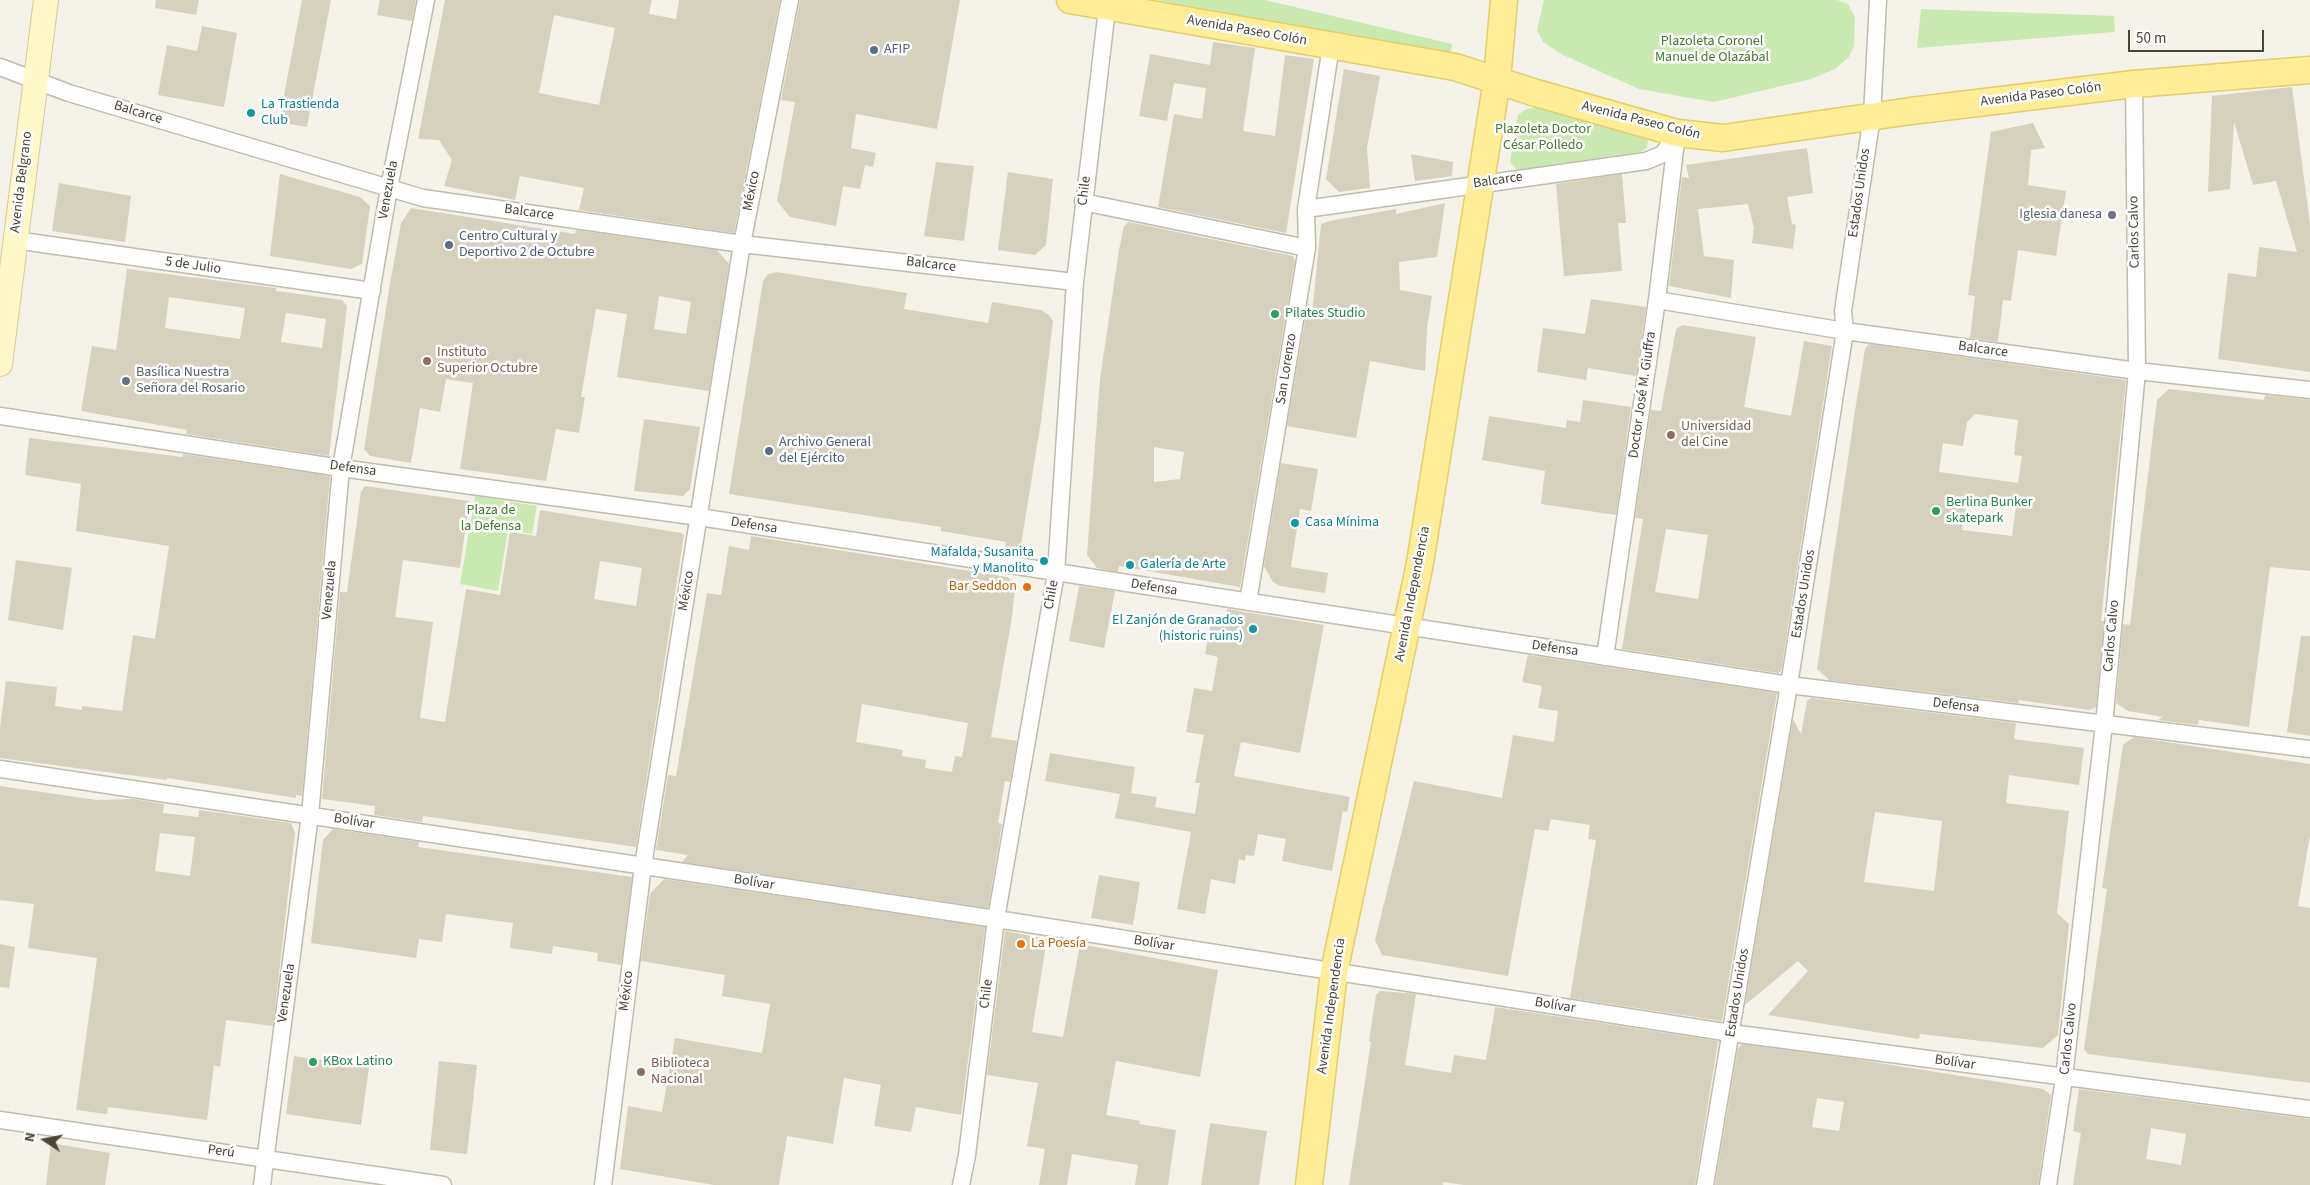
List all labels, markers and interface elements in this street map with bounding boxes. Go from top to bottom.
street label: Avenida Paseo Colón [1186,12,1308,50]
scale bar [2130,20,2266,52]
text: 50 m [2136,28,2166,49]
park label: Plazoleta Coronel Manuel de Olazábal [1655,34,1769,66]
place label: AFIP [884,42,910,58]
marker: AFIP [868,44,880,56]
street label: Avenida Paseo Colón [1980,79,2102,111]
place label: La Trastienda Club [261,97,339,130]
street label: Balcarce [112,98,164,128]
street label: Avenida Paseo Colón [1580,98,1702,144]
marker: La Trastienda Club [245,107,257,119]
park label: Plazoleta Doctor César Polledo [1495,122,1591,154]
street label: Avenida Belgrano [7,130,37,234]
street label: Estados Unidos [1845,147,1875,239]
street label: Venezuela [376,159,402,221]
street label: Balcarce [1472,169,1524,193]
street label: México [740,170,764,212]
street label: Chile [1075,175,1095,207]
street label: Carlos Calvo [2126,196,2144,268]
street label: Balcarce [503,201,555,225]
place label: Iglesia danesa [2019,207,2102,223]
marker: Iglesia danesa [2106,209,2118,221]
place label: Centro Cultural y Deportivo 2 de Octubre [459,229,594,262]
marker: Centro Cultural y Deportivo 2 de Octubre [443,239,455,251]
street label: 5 de Julio [164,254,222,278]
street label: Balcarce [905,254,957,276]
place label: Pilates Studio [1285,306,1365,322]
marker: Pilates Studio [1269,308,1281,320]
street label: Doctor José M. Giuffra [1626,330,1660,460]
street label: San Lorenzo [1273,332,1301,406]
street label: Balcarce [1957,338,2009,362]
place label: Instituto Superior Octubre [437,345,538,378]
marker: Instituto Superior Octubre [421,355,433,367]
place label: Basílica Nuestra Señora del Rosario [136,365,245,398]
marker: Basílica Nuestra Señora del Rosario [120,375,132,387]
place label: Universidad del Cine [1681,419,1751,452]
marker: Universidad del Cine [1665,429,1677,441]
place label: Archivo General del Ejército [779,435,871,468]
marker: Archivo General del Ejército [763,445,775,457]
street label: Defensa [329,457,377,481]
place label: Berlina Bunker skatepark [1946,495,2033,528]
park label: Plaza de la Defensa [461,503,521,536]
marker: Berlina Bunker skatepark [1930,505,1942,517]
street label: Defensa [729,514,779,538]
place label: Casa Mínima [1305,515,1379,531]
marker: Casa Mínima [1289,517,1301,529]
street label: Avenida Independencia [1392,525,1434,663]
place label: Mafalda, Susanita y Manolito [931,545,1034,578]
street label: Estados Unidos [1789,548,1819,640]
marker: Mafalda, Susanita y Manolito [1038,555,1050,567]
place label: Galería de Arte [1140,557,1226,573]
marker: Galería de Arte [1124,559,1136,571]
street label: Venezuela [319,560,341,620]
street label: México [676,570,698,612]
street label: Defensa [1129,576,1179,600]
place label: Bar Seddon [949,579,1017,595]
street label: Chile [1041,579,1063,611]
marker: Bar Seddon [1021,581,1033,593]
street label: Carlos Calvo [2100,599,2124,673]
place label: El Zanjón de Granados (historic ruins) [1112,613,1243,646]
marker: El Zanjón de Granados (historic ruins) [1247,623,1259,635]
street label: Defensa [1531,637,1579,661]
street label: Defensa [1932,695,1980,717]
street label: Bolívar [332,810,376,834]
street label: Bolívar [732,871,776,895]
street label: Bolívar [1132,932,1176,956]
place label: La Poesía [1031,936,1086,952]
street label: Avenida Independencia [1314,937,1350,1075]
marker: La Poesía [1015,938,1027,950]
street label: Estados Unidos [1723,947,1753,1039]
street label: Venezuela [275,962,299,1024]
street label: México [616,970,638,1012]
street label: Chile [977,978,997,1010]
street label: Bolívar [1533,994,1577,1018]
street label: Carlos Calvo [2057,1002,2081,1076]
street label: Bolívar [1934,1052,1976,1074]
place label: KBox Latino [323,1054,393,1070]
marker: KBox Latino [307,1056,319,1068]
place label: Biblioteca Nacional [651,1056,710,1088]
marker: Biblioteca Nacional [635,1066,647,1078]
north arrow [20,1115,70,1165]
text: N [20,1131,41,1144]
street label: Perú [206,1142,236,1162]

